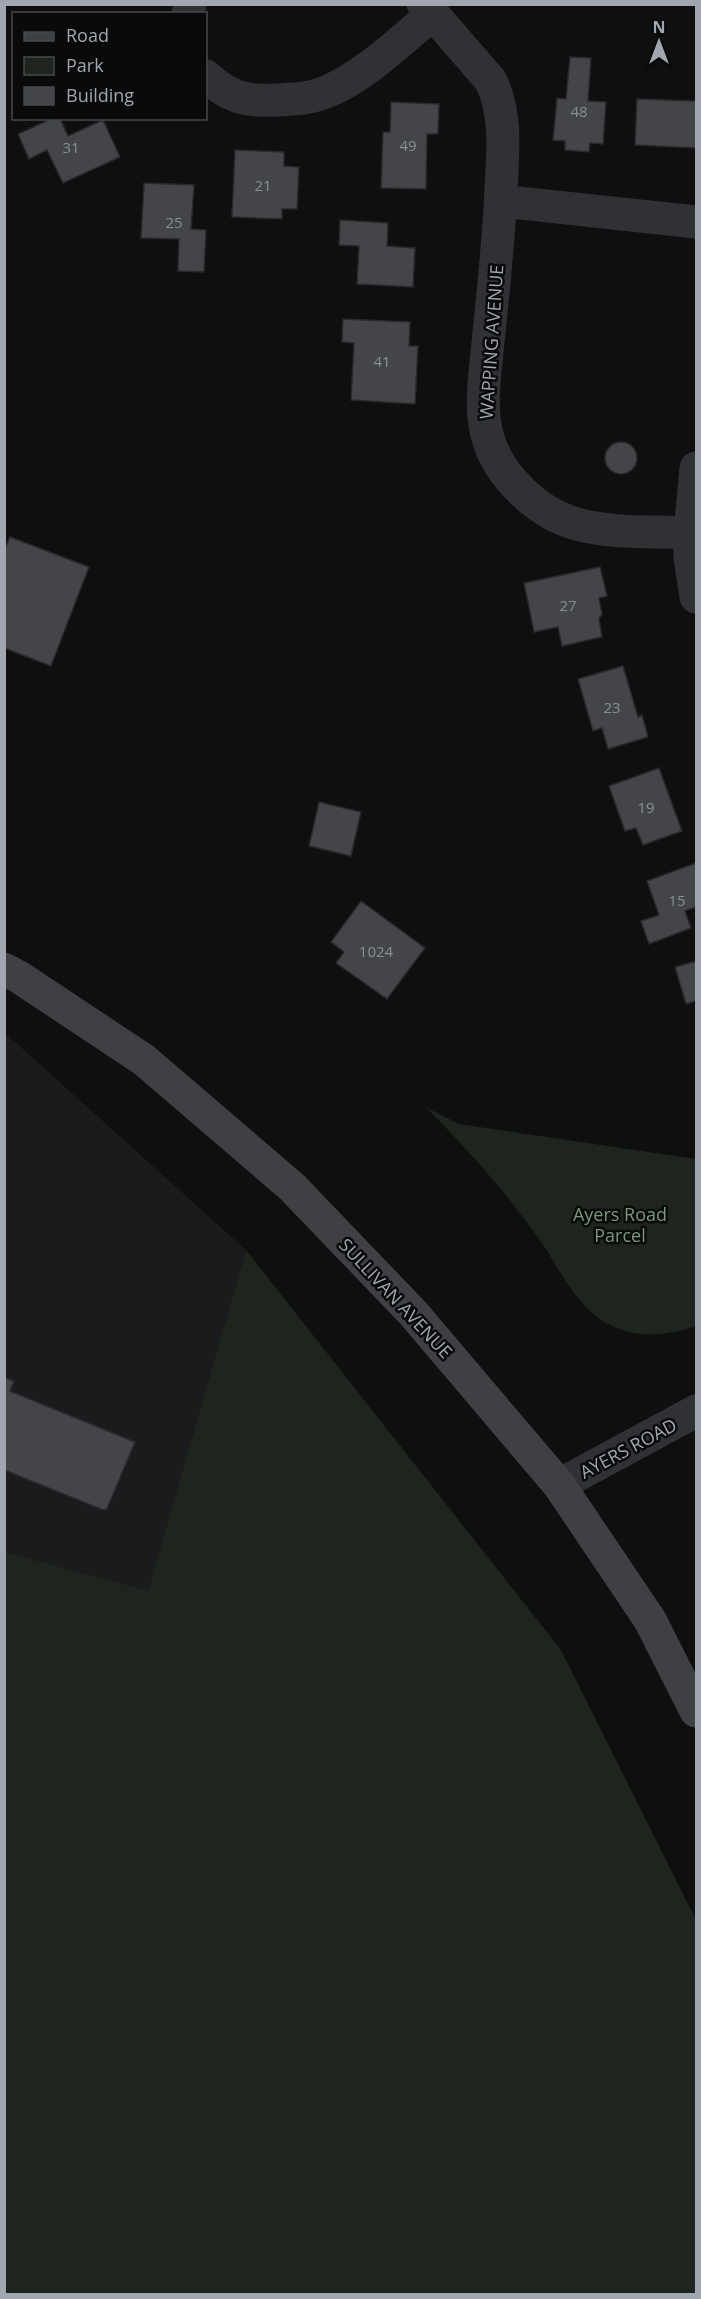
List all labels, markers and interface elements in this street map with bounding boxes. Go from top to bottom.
legend [12,12,207,120]
north arrow [629,12,689,72]
text: N [652,16,666,38]
text: Road [66,23,109,47]
text: Park [66,53,104,77]
text: Building [66,83,134,107]
house number: 48 [570,101,588,121]
house number: 49 [399,135,417,155]
house number: 31 [62,137,80,157]
house number: 21 [254,175,272,195]
house number: 25 [165,212,183,232]
street label: WAPPING AVENUE [474,264,508,420]
house number: 41 [373,351,391,371]
house number: 27 [559,595,577,615]
house number: 23 [603,697,621,717]
house number: 19 [637,797,655,817]
house number: 15 [668,890,686,910]
house number: 1024 [359,941,394,961]
park label: Ayers Road Parcel [573,1202,667,1247]
street label: SULLIVAN AVENUE [334,1233,458,1363]
street label: AYERS ROAD [575,1412,681,1484]

